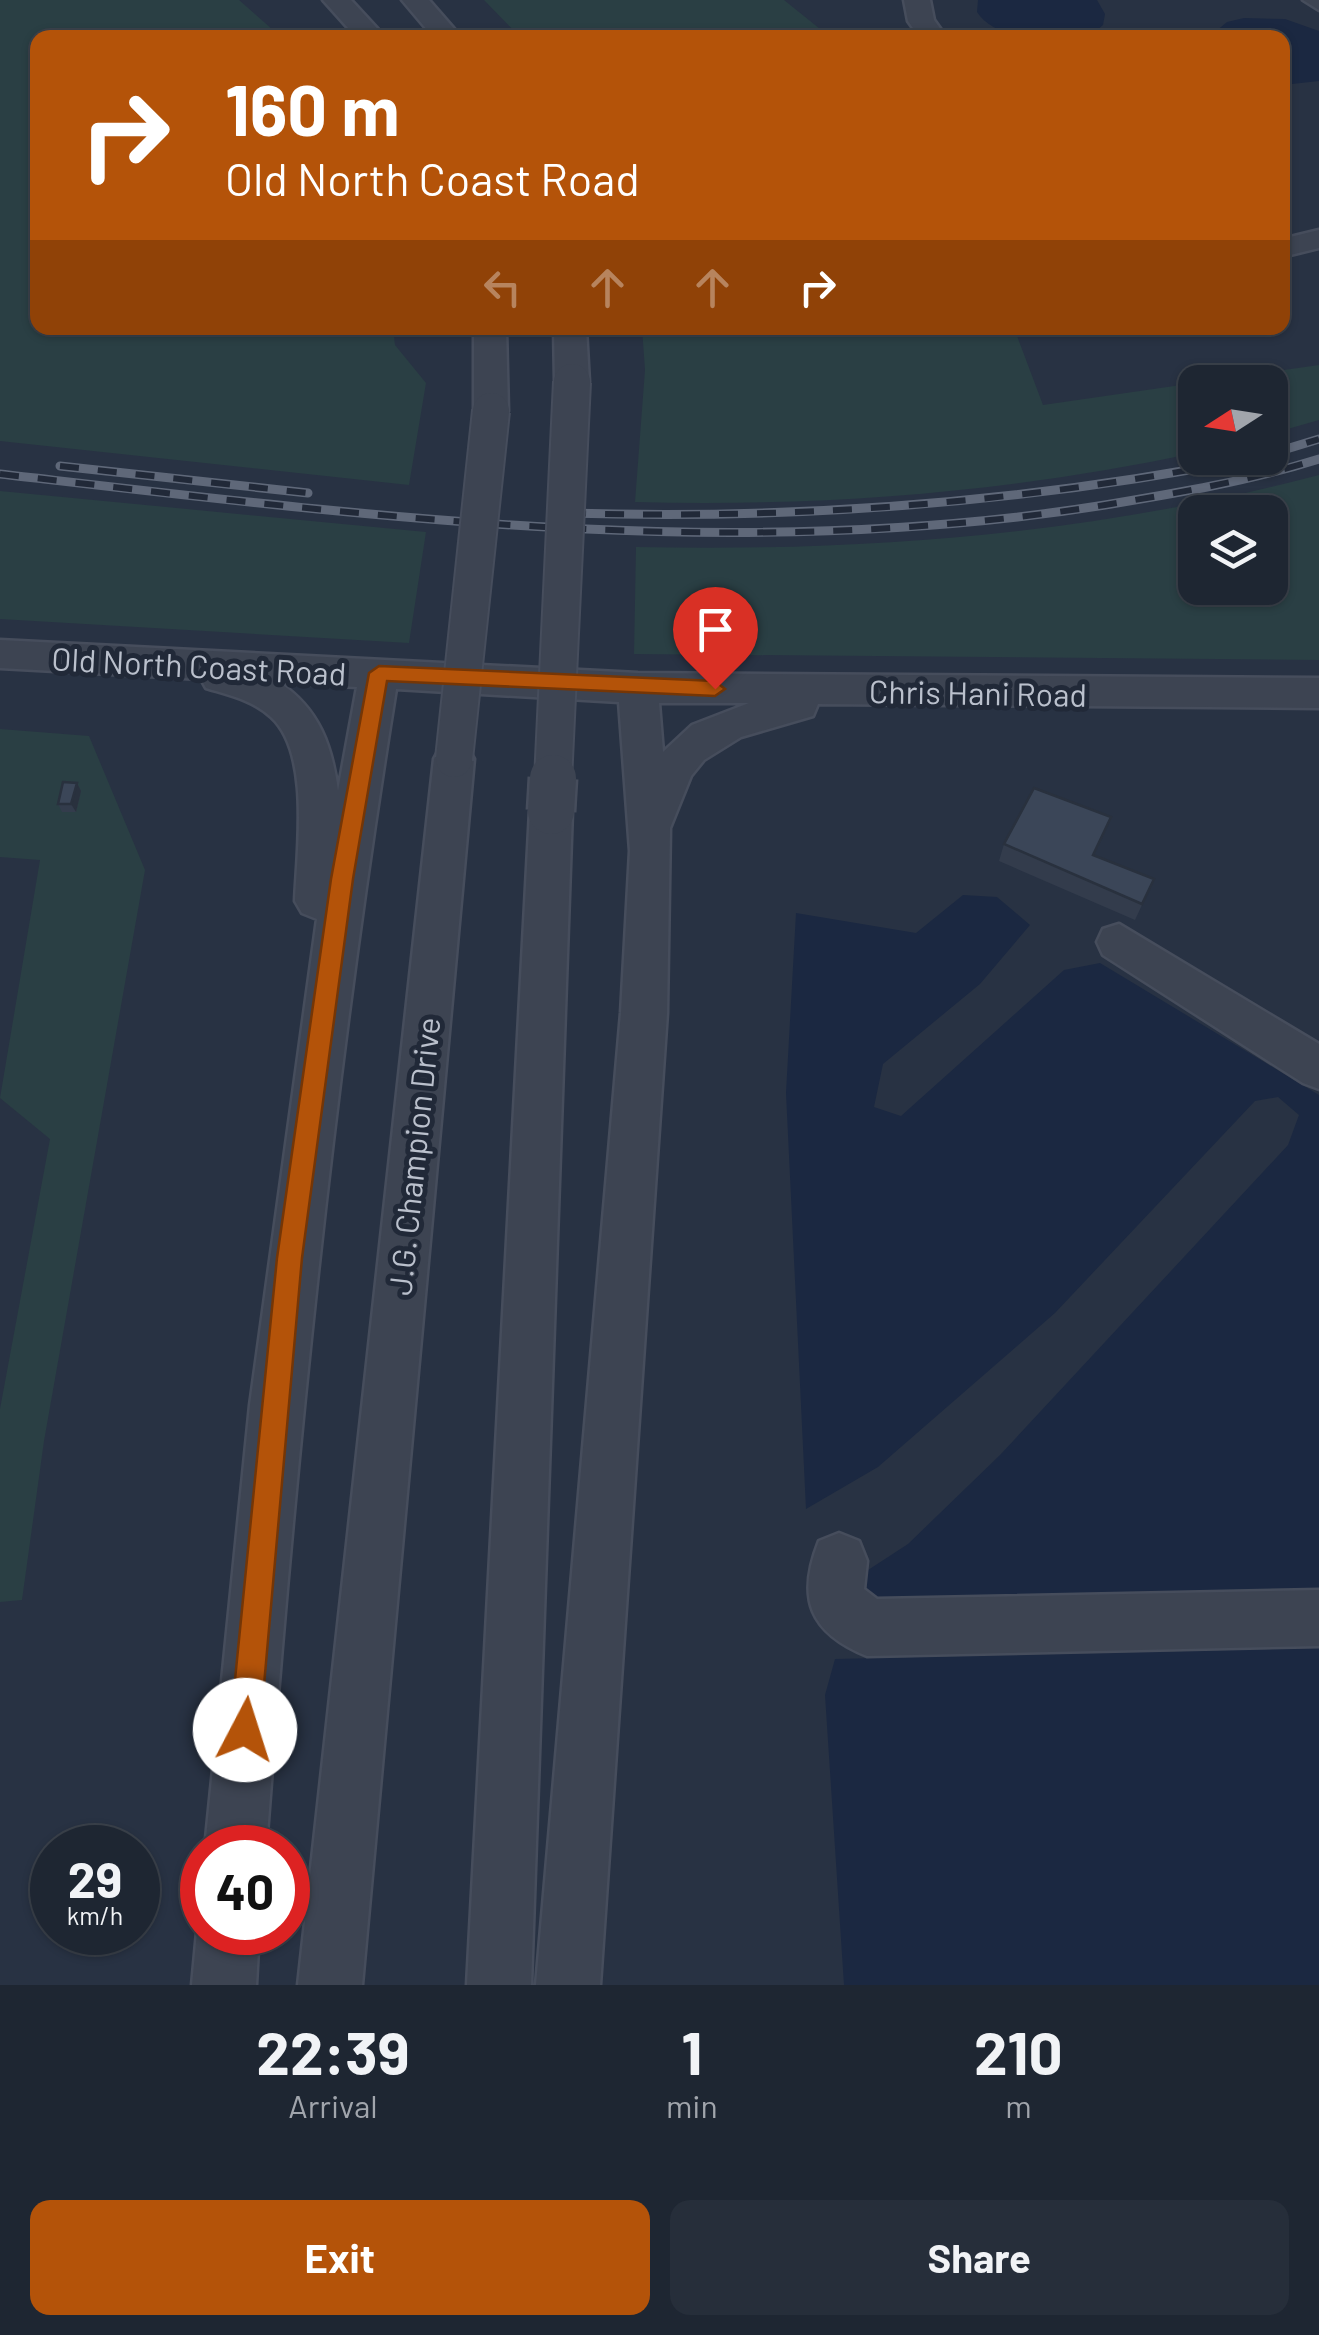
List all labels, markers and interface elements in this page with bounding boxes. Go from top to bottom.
text: 160 m [225,66,400,150]
icon: right [60,70,190,200]
text: Old North Coast Road [225,151,640,205]
icon: left [475,260,530,315]
icon: ahead [580,260,635,315]
icon: ahead [685,260,740,315]
icon: right [790,260,845,315]
north arrow [1178,365,1288,475]
map controls [1178,365,1288,605]
button: layers [1178,495,1288,605]
pin [673,587,758,690]
icon: arrive [688,602,743,657]
street label: Old North Coast Road [51,638,347,692]
street label: Chris Hani Road [869,671,1087,713]
street label: J.G. Champion Drive [380,1015,446,1297]
position arrow [193,1678,297,1782]
speed limit sign: 40 [180,1825,310,1955]
text: 29 [68,1848,122,1908]
text: km/h [67,1900,123,1930]
text: 22:39 [256,2015,410,2087]
text: 1 [681,2015,702,2087]
text: 210 [974,2015,1063,2087]
text: Arrival [288,2086,378,2124]
text: min [666,2086,718,2124]
text: m [1005,2086,1032,2124]
button: Exit [30,2200,650,2315]
button: Share [670,2200,1289,2315]

